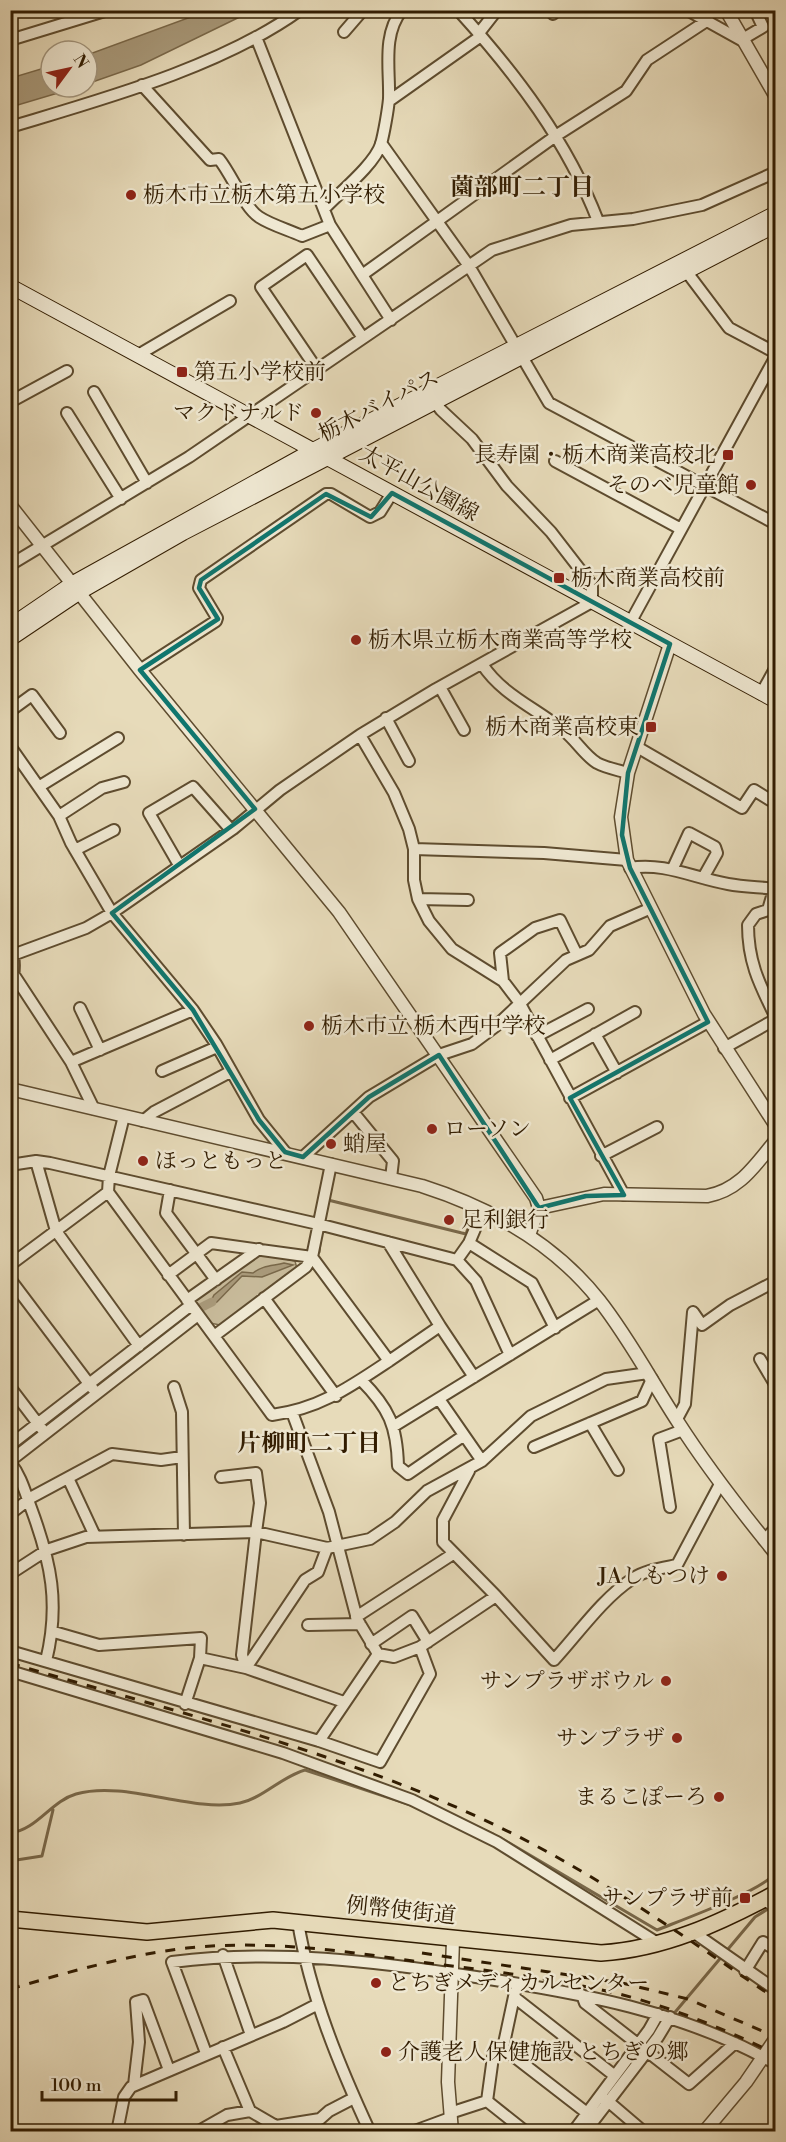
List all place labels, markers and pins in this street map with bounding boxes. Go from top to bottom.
place label: 栃木市立栃木第五小学校 [143,182,385,209]
marker: 栃木市立栃木第五小学校 [124,188,138,202]
place label: 第五小学校前 [194,359,326,386]
marker: 第五小学校前 [175,365,189,379]
place label: マクドナルド [173,400,304,427]
marker: マクドナルド [309,406,323,420]
place label: 長寿園・栃木商業高校北 [474,442,716,469]
marker: 長寿園・栃木商業高校北 [721,448,735,462]
place label: そのべ児童館 [607,472,739,499]
marker: そのべ児童館 [744,478,758,492]
place label: 栃木商業高校前 [571,565,725,592]
marker: 栃木商業高校前 [552,571,566,585]
place label: 栃木県立栃木商業高等学校 [368,627,632,654]
marker: 栃木県立栃木商業高等学校 [349,633,363,647]
place label: 栃木商業高校東 [485,714,639,741]
marker: 栃木商業高校東 [644,720,658,734]
place label: 栃木市立 栃木西中学校 [321,1013,546,1040]
marker: 栃木市立 栃木西中学校 [302,1019,316,1033]
place label: ローソン [444,1116,531,1143]
marker: ローソン [425,1122,439,1136]
place label: 蛸屋 [343,1131,387,1158]
marker: 蛸屋 [324,1137,338,1151]
place label: ほっともっと [155,1148,287,1175]
marker: ほっともっと [136,1154,150,1168]
place label: 足利銀行 [461,1207,549,1234]
marker: 足利銀行 [442,1213,456,1227]
place label: JAしもつけ [597,1563,710,1590]
marker: JAしもつけ [715,1569,729,1583]
place label: サンプラザボウル [480,1668,654,1695]
marker: サンプラザボウル [659,1674,673,1688]
place label: サンプラザ [556,1725,665,1752]
marker: サンプラザ [670,1731,684,1745]
place label: まるこぽーろ [575,1784,707,1811]
marker: まるこぽーろ [712,1790,726,1804]
place label: サンプラザ前 [602,1885,733,1912]
marker: サンプラザ前 [738,1891,752,1905]
place label: とちぎメディカルセンター [388,1970,649,1997]
marker: とちぎメディカルセンター [369,1976,383,1990]
place label: 介護老人保健施設 とちぎの郷 [398,2039,689,2066]
marker: 介護老人保健施設 とちぎの郷 [379,2045,393,2059]

